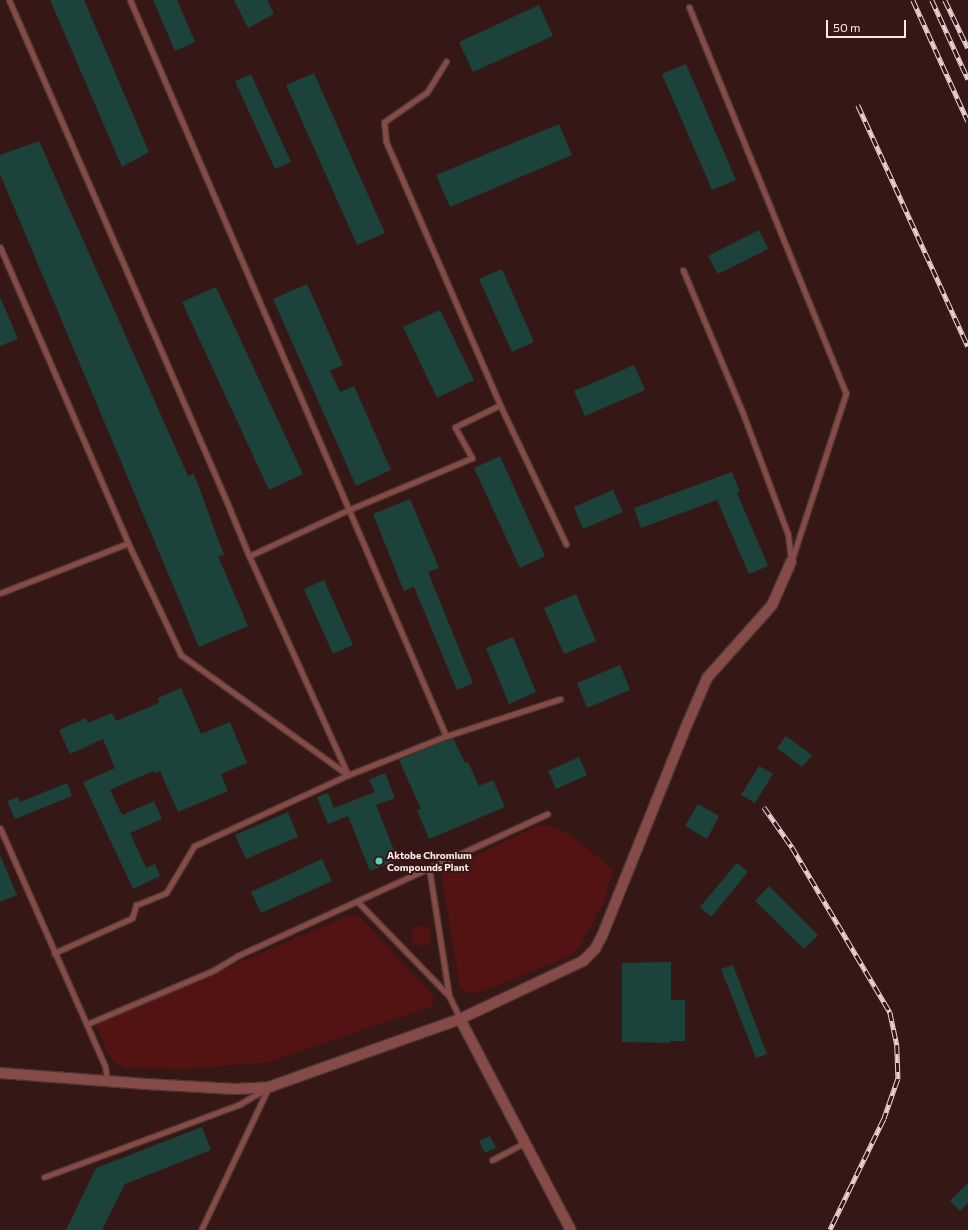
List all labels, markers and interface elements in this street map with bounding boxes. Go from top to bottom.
scale bar [828,12,908,38]
text: 50 m [833,20,861,34]
place label: Aktobe Chromium Compounds Plant [387,849,472,872]
marker: Aktobe Chromium Compounds Plant [374,856,384,866]

